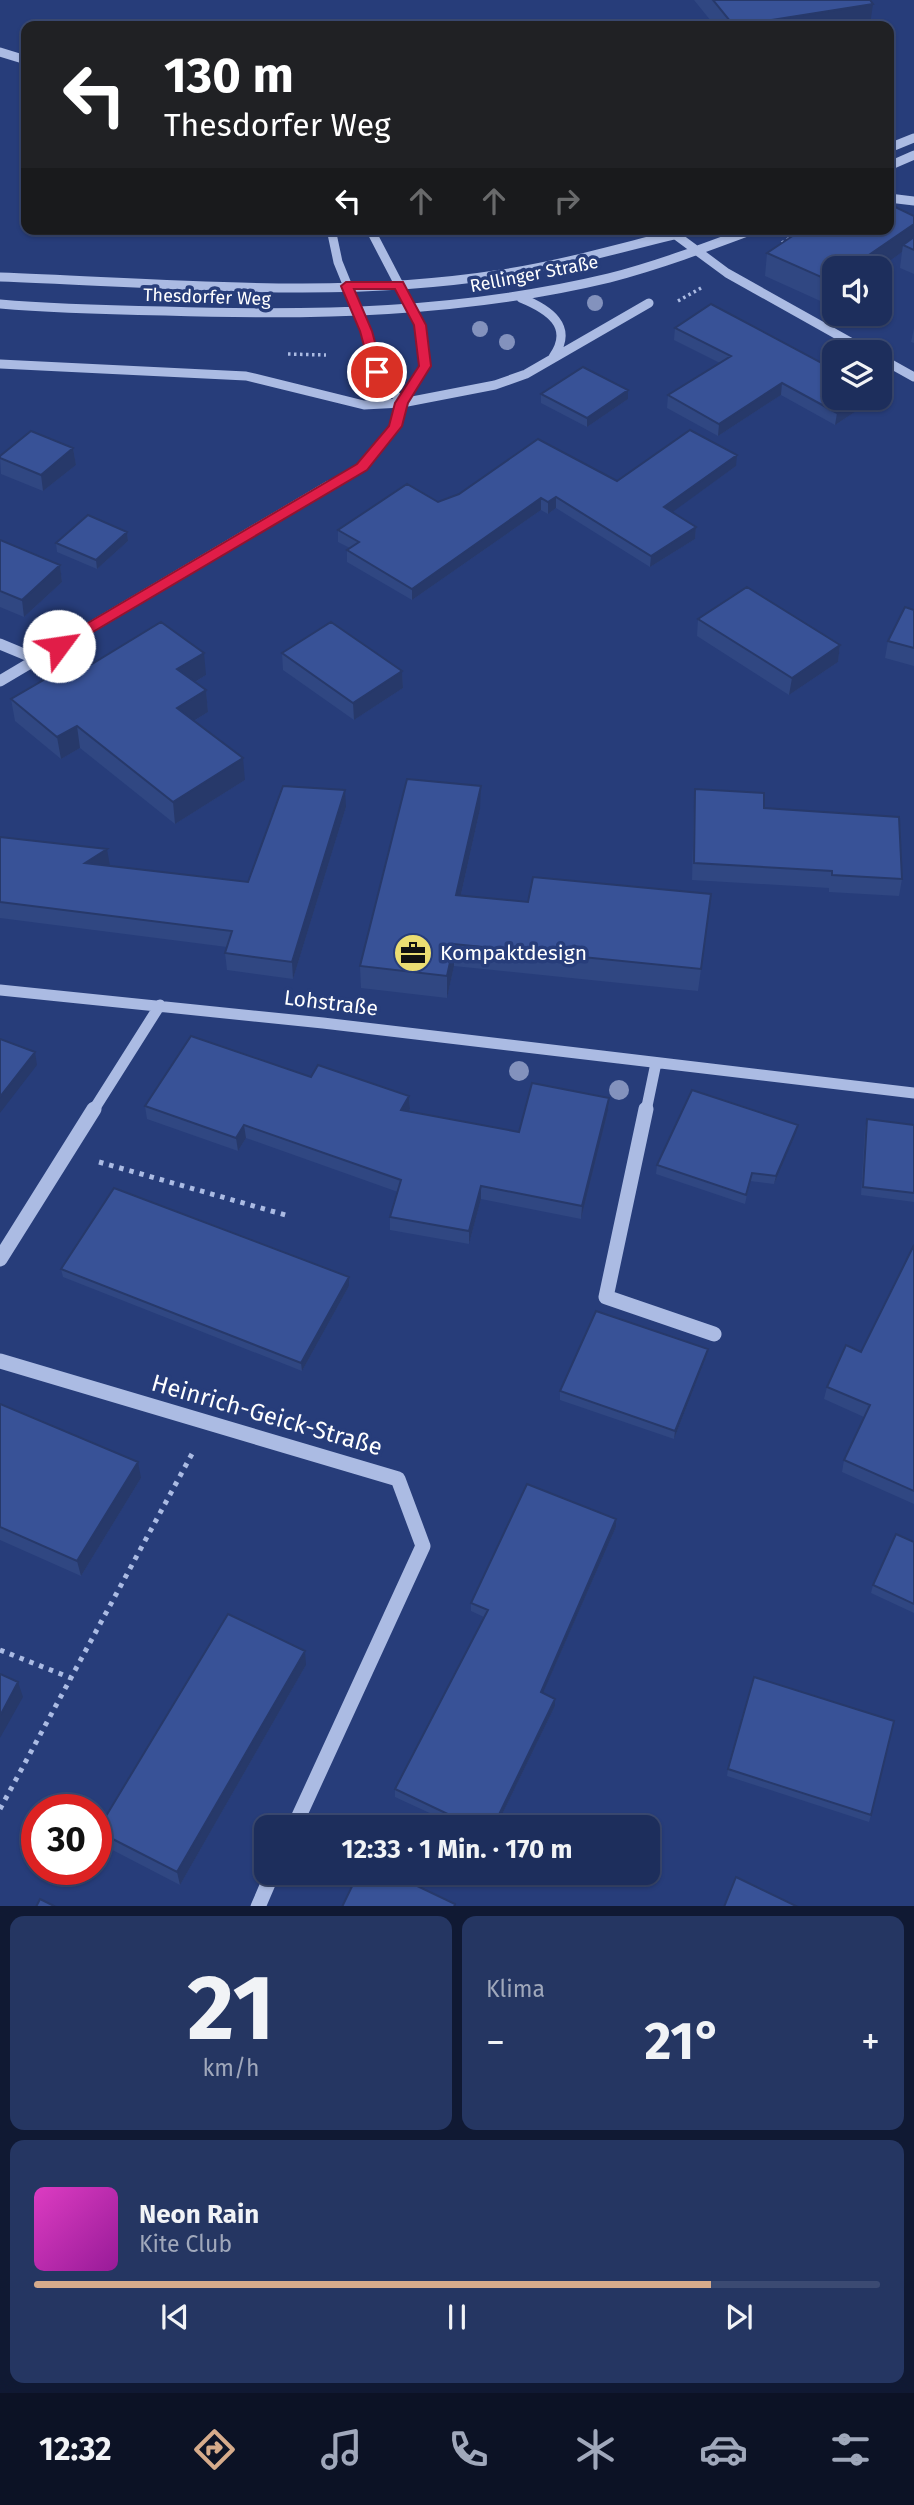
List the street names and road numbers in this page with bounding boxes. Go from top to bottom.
street label: Rellinger Straße [468,251,600,297]
street label: Thesdorfer Weg [143,284,272,310]
street label: Lohstraße [282,984,380,1022]
street label: Heinrich-Geick-Straße [148,1369,386,1461]

